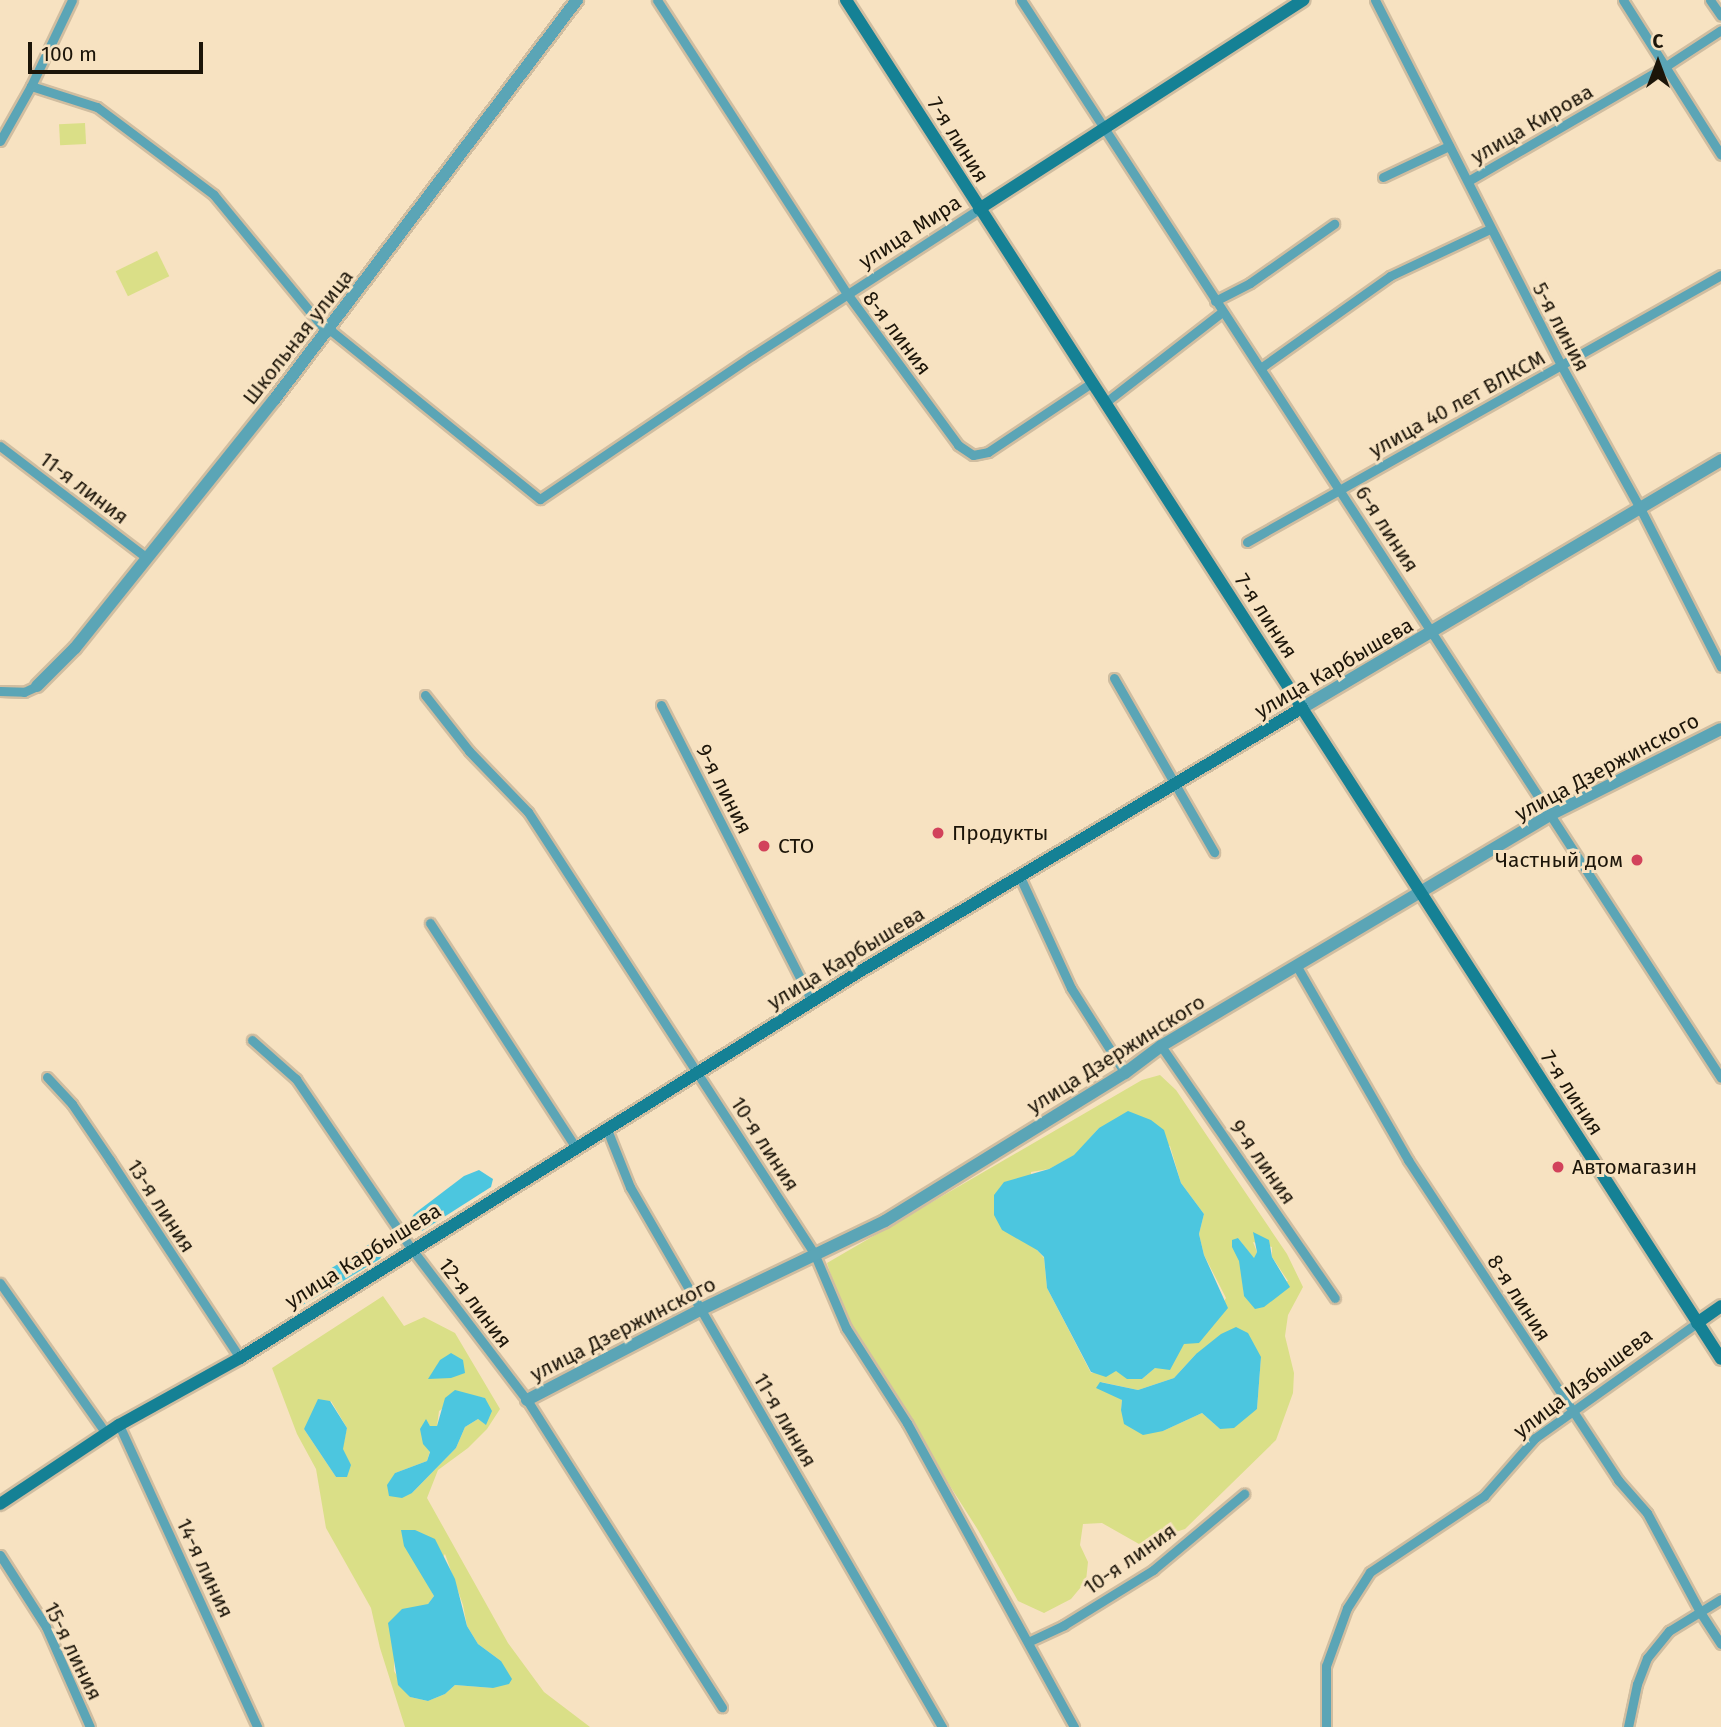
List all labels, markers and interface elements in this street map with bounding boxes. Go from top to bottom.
scale bar [32,28,206,72]
north arrow [1623,28,1693,98]
text: С [1653,30,1663,53]
text: 100 m [41,41,97,67]
street label: улица Кирова [1466,79,1598,169]
street label: 7-я линия [922,93,994,187]
street label: улица Мира [854,190,966,274]
street label: Школьная улица [237,264,359,410]
street label: 5-я линия [1527,278,1595,376]
street label: 8-я линия [857,286,937,380]
street label: улица 40 лет ВЛКСМ [1365,345,1549,463]
street label: 11-я линия [35,446,133,530]
street label: 6-я линия [1350,481,1424,577]
street label: 7-я линия [1229,569,1303,663]
street label: улица Карбышева [1250,612,1418,724]
street label: улица Дзержинского [1511,708,1703,826]
street label: 9-я линия [691,740,757,838]
place label: Продукты [952,820,1049,846]
marker: Продукты [930,825,946,841]
place label: СТО [778,833,814,859]
marker: СТО [756,838,772,854]
place label: Частный дом [1495,847,1623,873]
marker: Частный дом [1629,852,1645,868]
street label: улица Карбышева [763,901,929,1015]
street label: улица Дзержинского [1022,989,1210,1119]
street label: 7-я линия [1535,1046,1609,1140]
street label: 10-я линия [725,1092,805,1196]
street label: 9-я линия [1225,1115,1301,1209]
place label: Автомагазин [1572,1154,1697,1180]
street label: 13-я линия [122,1155,200,1257]
marker: Автомагазин [1550,1159,1566,1175]
street label: улица Карбышева [280,1198,446,1314]
street label: 8-я линия [1482,1250,1556,1346]
street label: 12-я линия [433,1253,517,1353]
street label: улица Дзержинского [526,1271,720,1387]
street label: улица Избышева [1508,1322,1658,1444]
street label: 11-я линия [748,1368,822,1472]
street label: 14-я линия [171,1514,239,1622]
street label: 10-я линия [1079,1518,1181,1600]
street label: 15-я линия [38,1598,108,1704]

